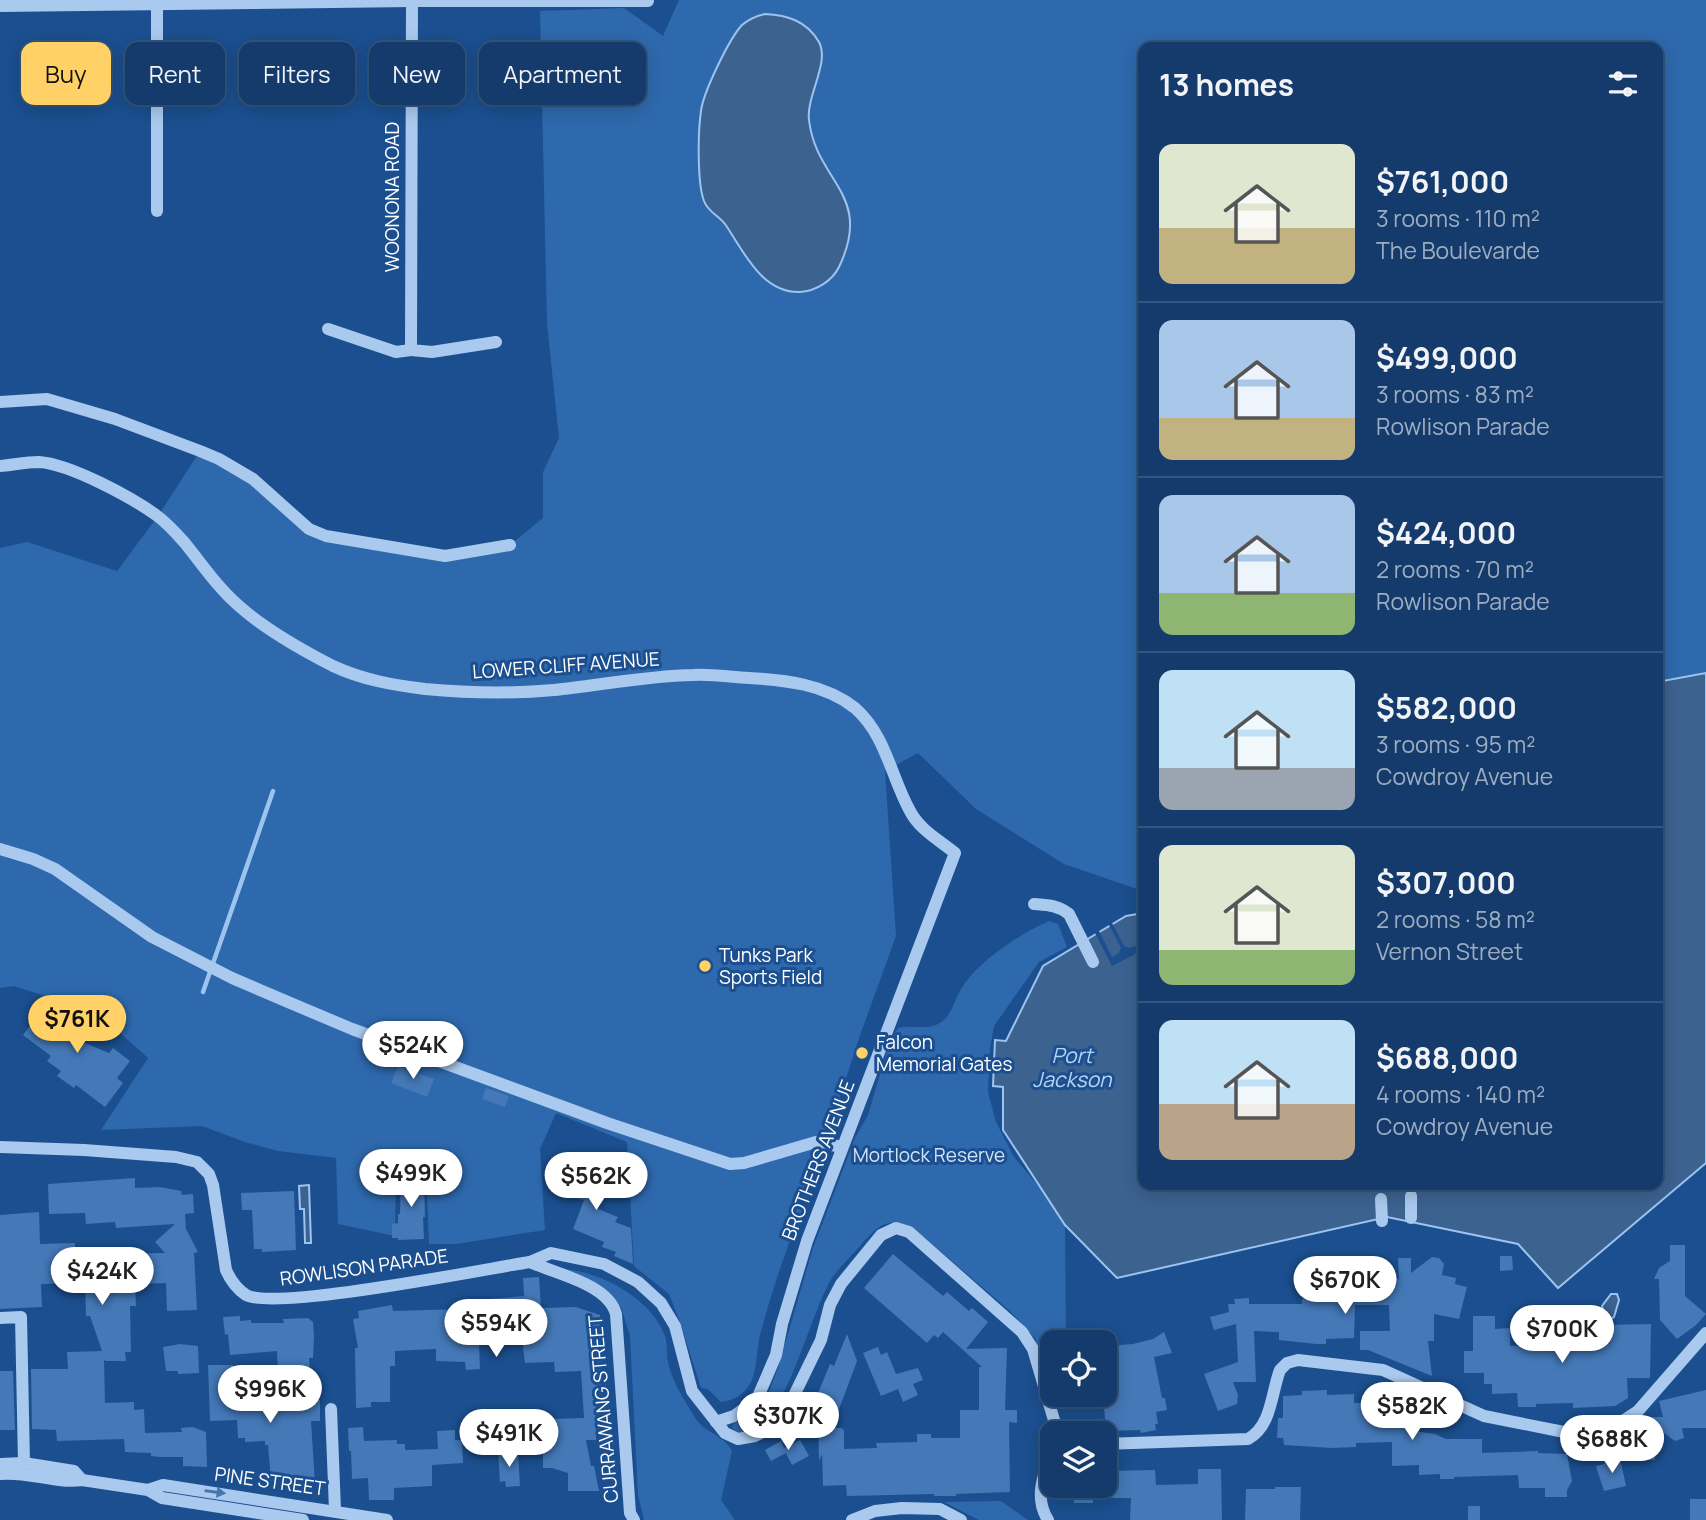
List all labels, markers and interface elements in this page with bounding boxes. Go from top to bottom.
chip: Buy [21,42,111,105]
chip: Rent [125,42,225,105]
chip: Filters [239,42,355,105]
chip: New [369,42,465,105]
chip: Apartment [479,42,646,105]
text: 13 homes [1159,64,1294,105]
icon: filters [1604,65,1642,103]
street label: WOONONA ROAD [379,122,405,272]
text: $761,000 [1376,161,1509,202]
icon: home [1215,172,1299,256]
text: 3 rooms · 110 m² [1376,202,1540,234]
text: The Boulevarde [1376,234,1540,266]
text: $499,000 [1376,337,1518,378]
icon: home [1215,348,1299,432]
text: 3 rooms · 83 m² [1376,378,1534,410]
text: Rowlison Parade [1376,410,1550,442]
text: $424,000 [1376,512,1516,553]
icon: home [1215,523,1299,607]
text: 2 rooms · 70 m² [1376,553,1534,585]
text: Rowlison Parade [1376,585,1550,617]
street label: LOWER CLIFF AVENUE [471,645,661,685]
text: $582,000 [1376,687,1517,728]
icon: home [1215,698,1299,782]
text: 3 rooms · 95 m² [1376,728,1535,760]
text: Cowdroy Avenue [1376,760,1553,792]
text: $307,000 [1376,862,1516,903]
icon: home [1215,873,1299,957]
text: 2 rooms · 58 m² [1376,903,1535,935]
text: Vernon Street [1376,935,1523,967]
place label: Tunks Park Sports Field [719,942,822,990]
marker: Tunks Park Sports Field [697,958,713,974]
pin: $761K [28,996,126,1055]
text: $761K [44,1002,110,1034]
pin: $524K [364,1021,462,1081]
text: $524K [378,1028,448,1060]
place label: Falcon Memorial Gates [876,1029,1012,1077]
text: $688,000 [1376,1037,1519,1078]
water label: Port Jackson [1032,1041,1113,1093]
marker: Falcon Memorial Gates [854,1045,870,1061]
icon: home [1215,1048,1299,1132]
street label: BROTHERS AVENUE [775,1076,861,1244]
text: 4 rooms · 140 m² [1376,1078,1545,1110]
text: Cowdroy Avenue [1376,1110,1553,1142]
park label: Mortlock Reserve [853,1142,1005,1168]
pin: $499K [362,1150,460,1209]
pin: $562K [547,1152,645,1212]
text: $499K [375,1156,447,1188]
text: $562K [561,1159,631,1191]
street label: ROWLISON PARADE [278,1242,450,1292]
pin: $424K [53,1248,151,1307]
text: $424K [67,1254,137,1286]
pin: $670K [1296,1256,1394,1316]
text: $670K [1309,1263,1381,1295]
pin: $594K [447,1300,545,1359]
text: $594K [460,1306,532,1338]
pin: $700K [1513,1306,1611,1365]
text: $700K [1526,1312,1598,1344]
street label: CURRAWANG STREET [582,1313,624,1504]
map controls [1040,1330,1117,1498]
button: locate [1040,1330,1117,1407]
pin: $996K [221,1366,319,1425]
text: $996K [234,1372,306,1404]
pin: $582K [1363,1382,1461,1442]
text: $582K [1377,1389,1447,1421]
pin: $307K [739,1392,837,1452]
text: $307K [753,1399,823,1431]
pin: $491K [460,1410,558,1469]
text: $491K [475,1416,543,1448]
pin: $688K [1563,1416,1661,1475]
button: layers [1040,1421,1117,1498]
text: $688K [1576,1422,1648,1454]
street label: PINE STREET [213,1460,328,1502]
one-way arrow [204,1487,226,1498]

